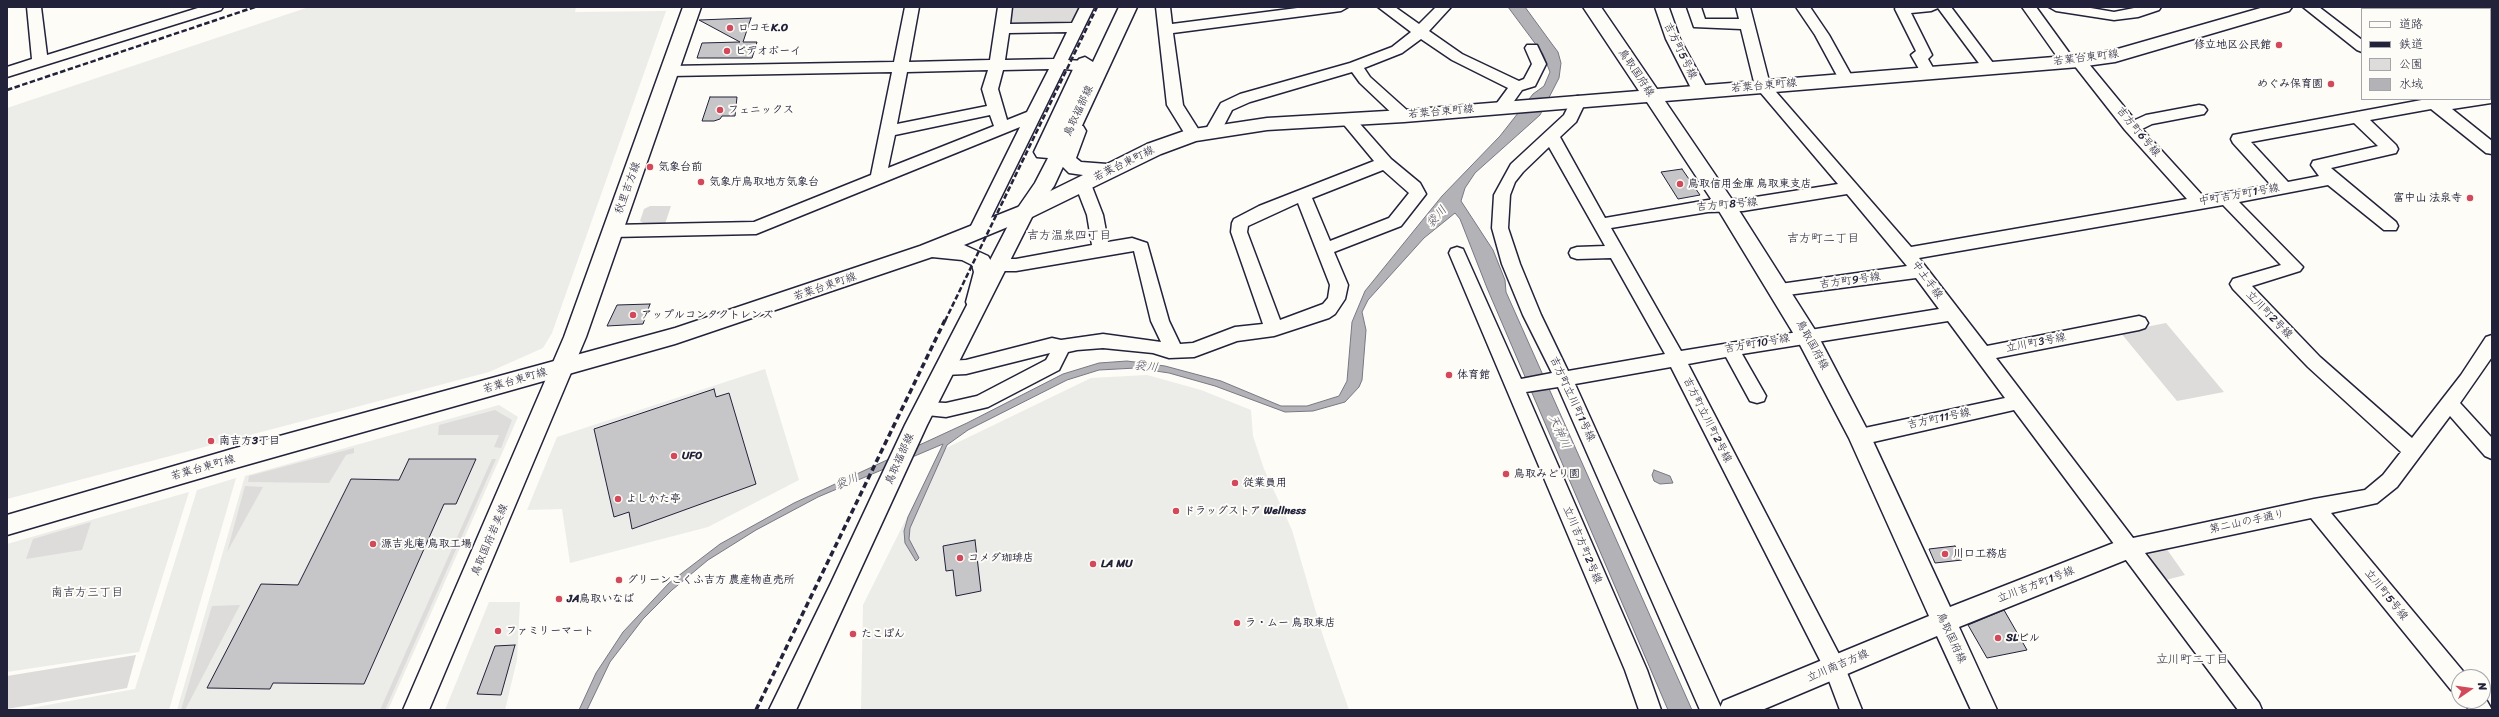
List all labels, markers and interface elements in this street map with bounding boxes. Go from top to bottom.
legend [2361,8,2491,100]
text: 道路 [2399,13,2423,35]
street label: 吉方町5号線 [1661,20,1699,82]
place label: ロコモK.O [738,21,788,35]
marker: ロコモK.O [725,23,735,33]
text: 鉄道 [2399,33,2423,55]
place label: 修立地区公民館 [2194,38,2271,52]
marker: 修立地区公民館 [2274,40,2284,50]
place label: ビデオボーイ [735,44,801,58]
marker: ビデオボーイ [722,46,732,56]
street label: 鳥取国府線 [1615,47,1657,99]
street label: 若葉台東町線 [2052,47,2120,69]
text: 公園 [2399,53,2423,75]
text: 水域 [2399,73,2423,95]
street label: 若葉台東町線 [1731,77,1797,95]
place label: めぐみ保育園 [2257,77,2323,91]
marker: めぐみ保育園 [2326,79,2336,89]
street label: 鳥取福部線 [1061,83,1097,139]
place label: フェニックス [728,103,794,117]
street label: 若葉台東町線 [1408,103,1474,121]
street label: 吉方町6号線 [2113,104,2163,160]
marker: フェニックス [715,105,725,115]
street label: 若葉台東町線 [1091,144,1157,184]
street label: 秋里吉方線 [612,160,644,216]
place label: 気象台前 [658,160,702,174]
marker: 気象台前 [645,162,655,172]
place label: 気象庁鳥取地方気象台 [709,175,819,189]
marker: 気象庁鳥取地方気象台 [696,177,706,187]
place label: 鳥取信用金庫 鳥取東支店 [1688,177,1812,191]
marker: 鳥取信用金庫 鳥取東支店 [1675,179,1685,189]
street label: 中町吉方町1号線 [2198,181,2280,209]
place label: 富中山 法泉寺 [2393,191,2462,205]
marker: 富中山 法泉寺 [2465,193,2475,203]
street label: 吉方町8号線 [1696,196,1758,214]
water label: 袋川 [1424,203,1450,231]
district label: 吉方温泉四丁目 [1027,229,1111,243]
district label: 吉方町二丁目 [1787,232,1859,246]
street label: 中土手線 [1909,258,1945,302]
street label: 若葉台東町線 [792,270,858,304]
street label: 吉方町9号線 [1819,270,1881,292]
street label: 立川町2号線 [2243,288,2295,342]
place label: アップルコンタクトレンズ [641,308,773,322]
marker: アップルコンタクトレンズ [628,310,638,320]
street label: 鳥取国府線 [1793,318,1831,372]
street label: 立川町3号線 [2005,331,2067,355]
street label: 吉方町10号線 [1723,332,1791,356]
street label: 吉方町立川町1号線 [1546,354,1598,444]
water label: 袋川 [1133,358,1159,376]
street label: 若葉台東町線 [481,366,549,396]
place label: 体育館 [1457,368,1490,382]
marker: 体育館 [1444,370,1454,380]
street label: 吉方町立川町2号線 [1680,375,1734,465]
street label: 吉方町11号線 [1906,406,1972,432]
water label: 天神川 [1545,413,1573,451]
street label: 鳥取福部線 [883,431,917,487]
place label: 南吉方3丁目 [219,434,280,448]
marker: 南吉方3丁目 [206,436,216,446]
place label: UFO [682,449,702,463]
marker: UFO [669,451,679,461]
street label: 若葉台東町線 [169,453,237,483]
place label: 鳥取みどり園 [1514,467,1580,481]
marker: 鳥取みどり園 [1501,469,1511,479]
water label: 袋川 [833,471,861,493]
place label: 従業員用 [1243,476,1287,490]
marker: 従業員用 [1230,478,1240,488]
place label: よしかた亭 [626,492,681,506]
marker: よしかた亭 [613,494,623,504]
street label: 鳥取国府岩美線 [469,502,511,578]
place label: ドラッグストア Wellness [1184,504,1306,518]
street label: 立川吉方町2号線 [1560,504,1604,586]
marker: ドラッグストア Wellness [1171,506,1181,516]
street label: 第二山の手通り [2208,508,2286,536]
place label: 源吉兆庵 鳥取工場 [381,537,472,551]
marker: 源吉兆庵 鳥取工場 [368,539,378,549]
place label: 川口工務店 [1953,547,2008,561]
marker: 川口工務店 [1940,549,1950,559]
place label: コメダ珈琲店 [968,551,1034,565]
marker: コメダ珈琲店 [955,553,965,563]
place label: LA MU [1101,557,1132,571]
marker: LA MU [1088,559,1098,569]
street label: 立川吉方町1号線 [1995,564,2077,606]
street label: 立川町5号線 [2361,567,2411,623]
place label: グリーンこくふ吉方 農産物直売所 [627,573,795,587]
marker: グリーンこくふ吉方 農産物直売所 [614,575,624,585]
district label: 南吉方三丁目 [51,586,123,600]
place label: JA鳥取いなば [567,592,634,606]
marker: JA鳥取いなば [554,594,564,604]
street label: 鳥取国府線 [1933,610,1969,666]
place label: ラ・ムー 鳥取東店 [1245,616,1336,630]
marker: ラ・ムー 鳥取東店 [1232,618,1242,628]
place label: ファミリーマート [506,624,594,638]
marker: ファミリーマート [493,626,503,636]
place label: たこぽん [861,627,905,641]
marker: たこぽん [848,629,858,639]
place label: SLビル [2006,631,2040,645]
marker: SLビル [1993,633,2003,643]
street label: 立川南吉方線 [1805,647,1871,685]
district label: 立川町二丁目 [2156,653,2228,667]
north arrow [2451,669,2491,709]
text: N [2472,681,2492,692]

